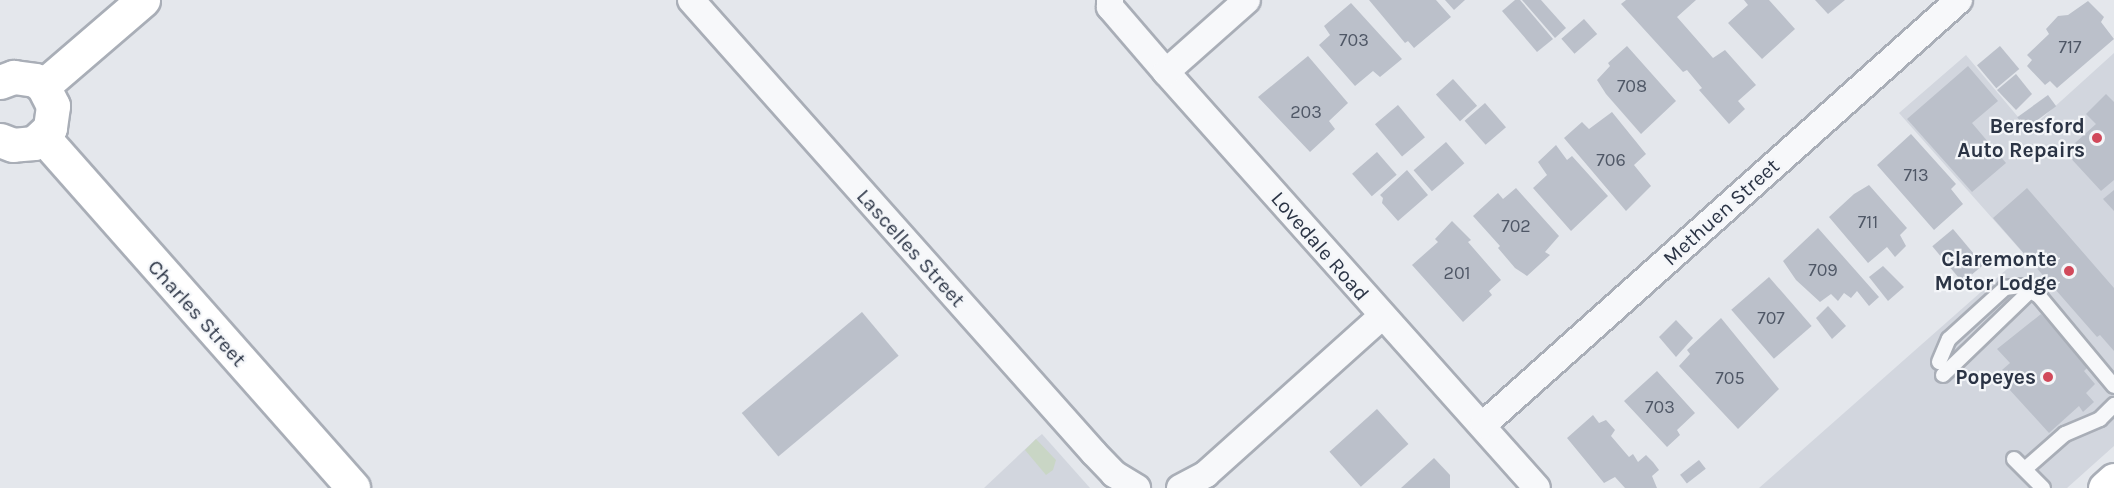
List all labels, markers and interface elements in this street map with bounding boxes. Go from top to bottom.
house number: 703 [1339,29,1369,51]
house number: 717 [2059,36,2081,58]
house number: 708 [1617,75,1647,97]
house number: 203 [1290,101,1322,123]
place label: Beresford Auto Repairs [1957,113,2085,163]
marker: Beresford Auto Repairs [2090,131,2104,145]
house number: 706 [1596,149,1626,171]
street label: Methuen Street [1658,153,1784,271]
house number: 713 [1903,164,1929,186]
street label: Lascelles Street [851,184,971,312]
street label: Lovedale Road [1266,186,1374,306]
house number: 711 [1858,211,1878,233]
house number: 702 [1501,215,1531,237]
place label: Claremonte Motor Lodge [1935,246,2057,296]
street label: Charles Street [142,254,252,372]
house number: 709 [1808,259,1838,281]
house number: 201 [1443,262,1471,284]
marker: Claremonte Motor Lodge [2062,264,2076,278]
house number: 707 [1757,307,1785,329]
place label: Popeyes [1955,364,2036,390]
house number: 705 [1715,367,1745,389]
marker: Popeyes [2041,370,2055,384]
house number: 703 [1645,396,1675,418]

